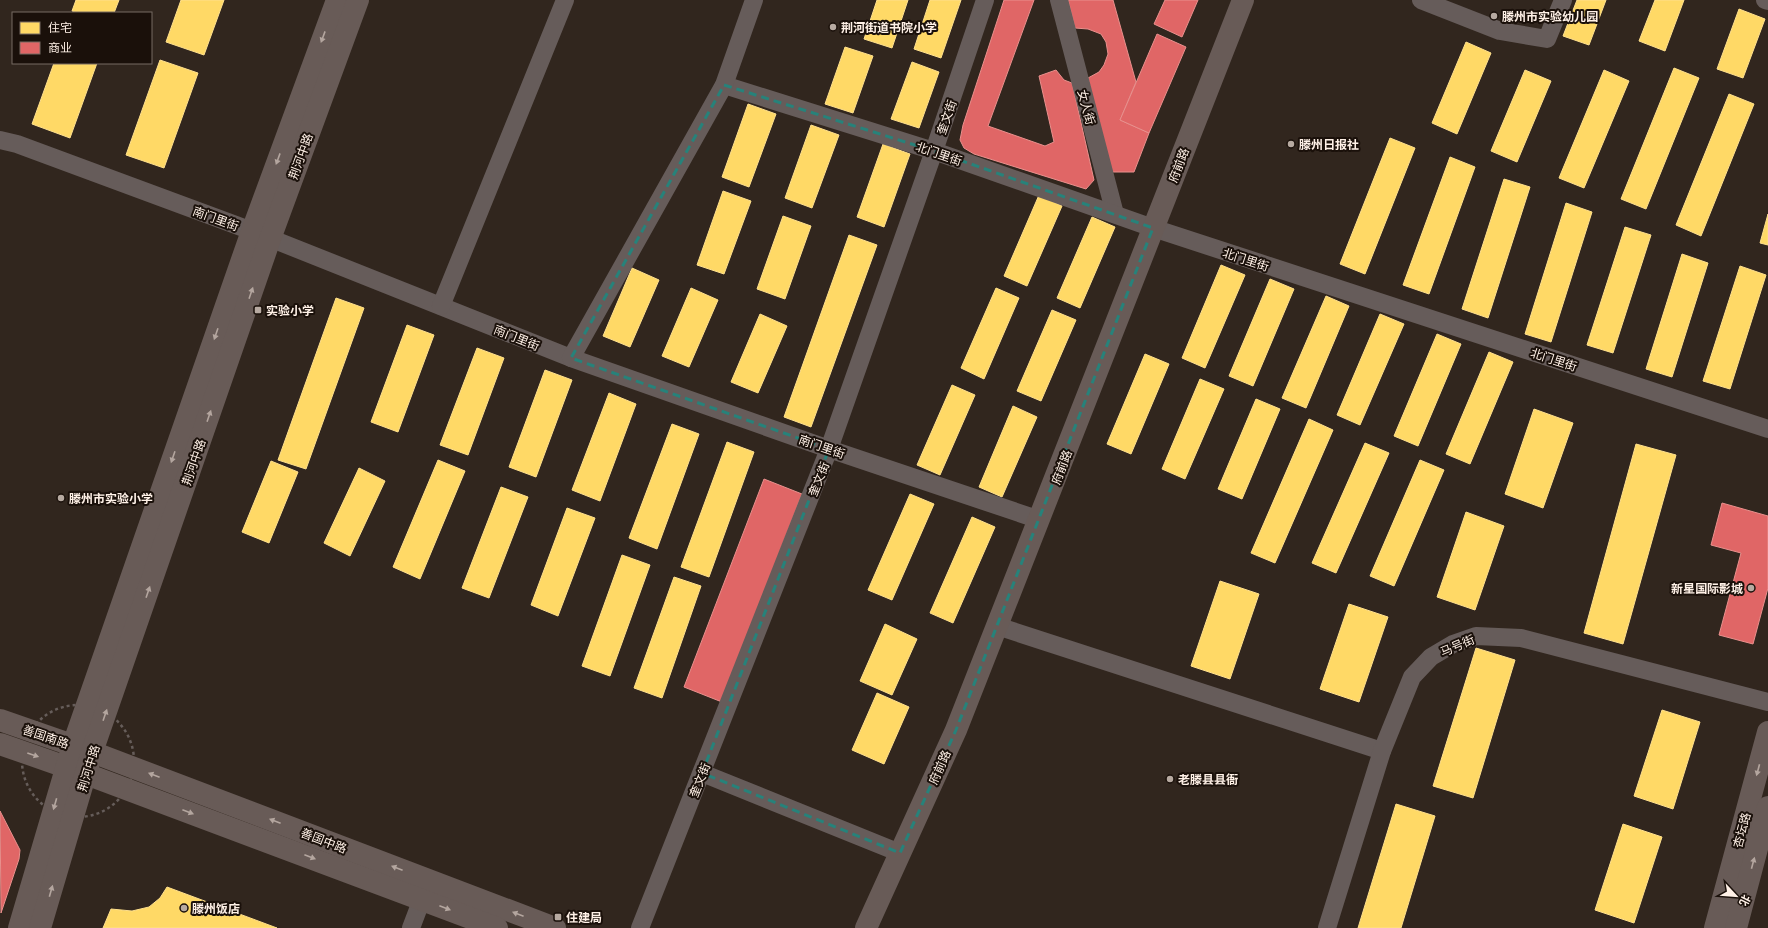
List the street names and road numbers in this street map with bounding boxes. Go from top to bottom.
street label: 女人街 [1076,88,1098,126]
street label: 奎文街 [934,98,958,136]
street label: 荆河中路 [285,131,315,181]
street label: 北门里街 [914,139,964,167]
street label: 府前路 [1165,146,1191,184]
street label: 南门里街 [191,203,241,233]
street label: 北门里街 [1221,245,1271,273]
street label: 南门里街 [492,322,542,352]
street label: 北门里街 [1529,345,1579,373]
street label: 南门里街 [797,432,847,460]
street label: 荆河中路 [179,437,207,487]
street label: 府前路 [1048,448,1074,486]
street label: 奎文街 [805,460,831,498]
street label: 马号街 [1438,632,1476,658]
street label: 善国南路 [21,722,71,750]
street label: 荆河中路 [74,743,102,793]
street label: 府前路 [925,748,953,786]
street label: 奎文街 [686,761,712,799]
street label: 杏坛路 [1730,811,1752,849]
street label: 善国中路 [299,825,349,855]

